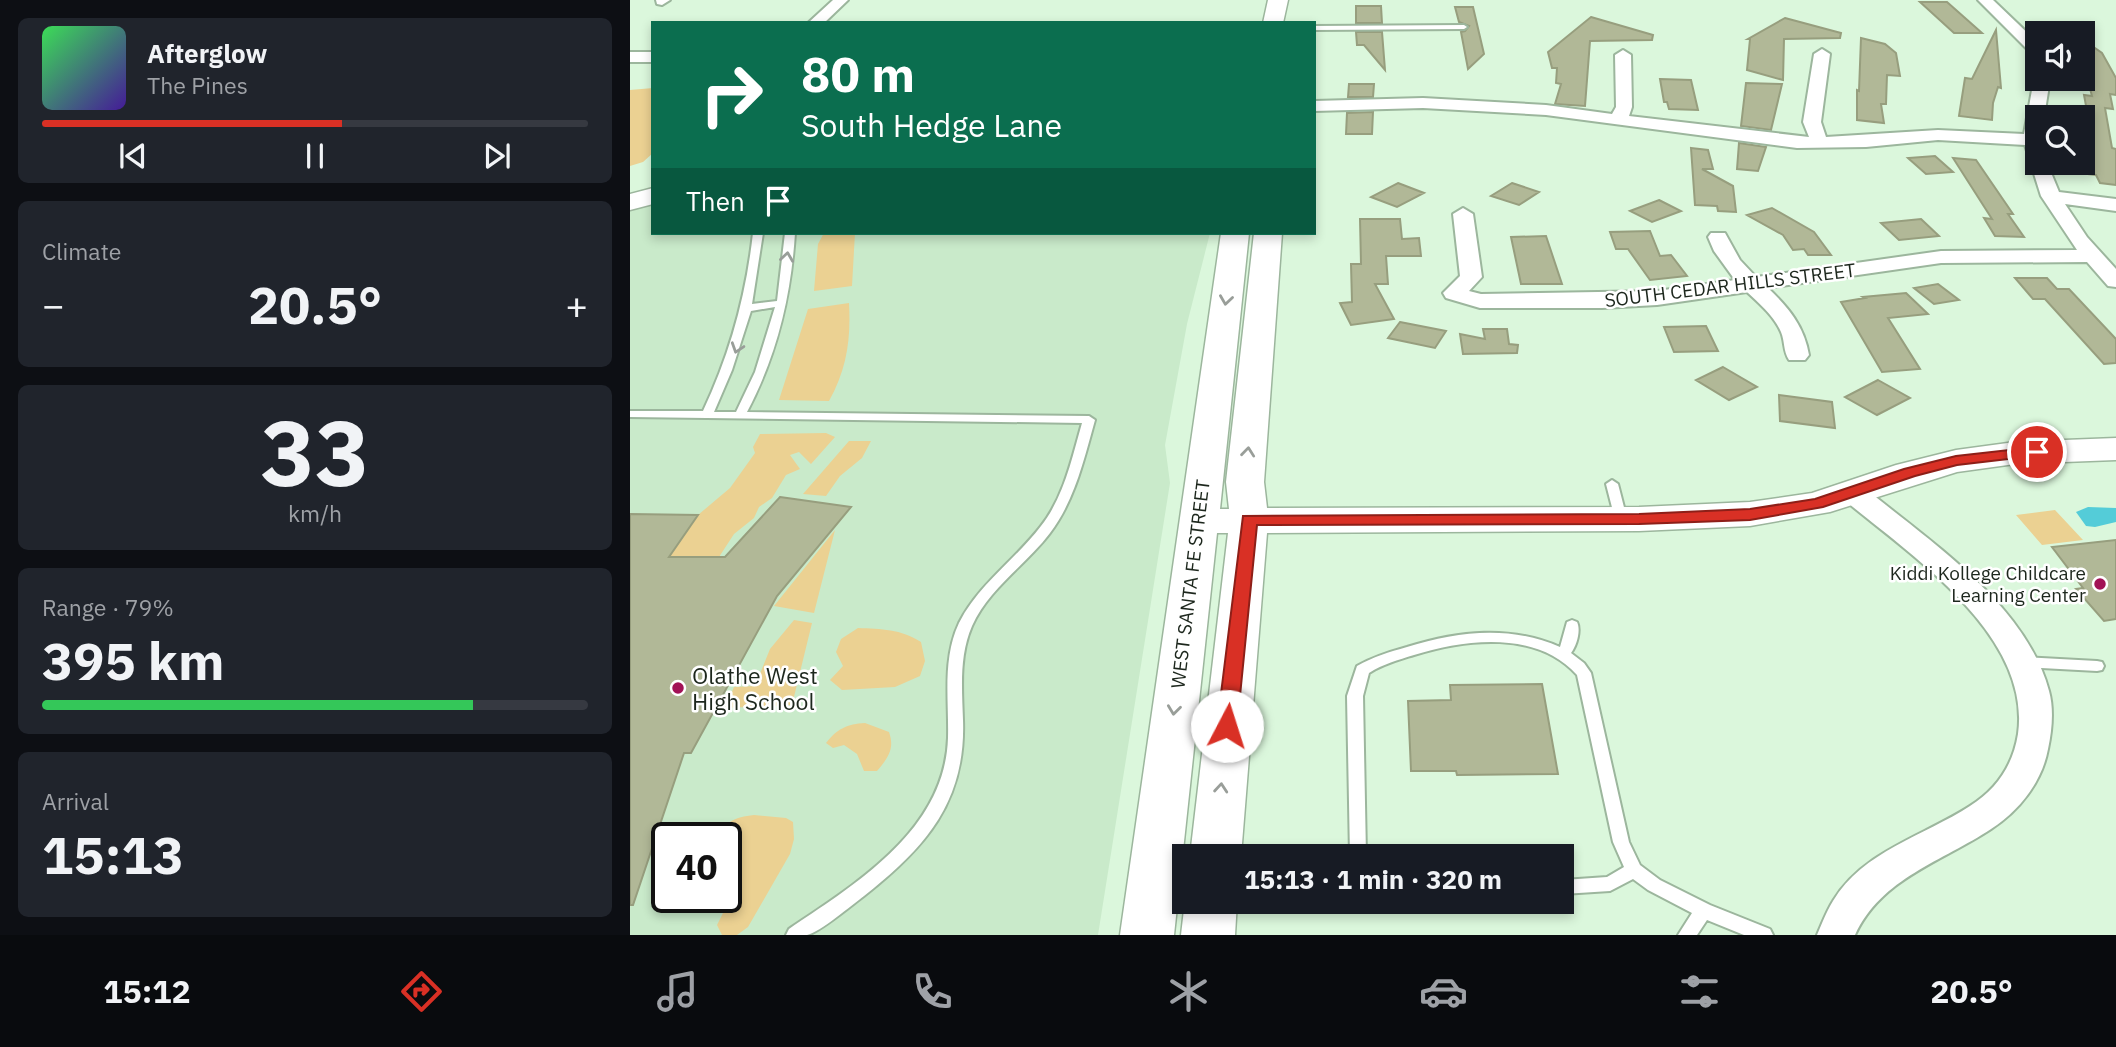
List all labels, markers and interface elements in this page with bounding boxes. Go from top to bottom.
map controls [2025,21,2095,175]
button: sound [2025,21,2095,91]
text: Afterglow [147,36,267,70]
text: 80 m [801,42,915,105]
icon: right [686,49,777,140]
text: The Pines [147,70,248,100]
text: South Hedge Lane [801,104,1062,146]
button: search [2025,105,2095,175]
icon: previous [114,137,152,175]
icon: pause [296,137,334,175]
icon: next [478,137,516,175]
icon: arrive [759,182,797,220]
text: Then [686,184,745,218]
text: Climate [42,236,121,266]
one-way arrow [780,251,795,263]
street label: SOUTH CEDAR HILLS STREET [1603,258,1857,312]
text: 20.5° [248,271,382,338]
text: − [42,280,65,329]
text: + [565,280,588,329]
one-way arrow [1218,294,1233,306]
one-way arrow [730,341,745,353]
text: 33 [260,393,370,511]
pin [2007,422,2067,482]
icon: arrive [2018,433,2056,471]
one-way arrow [1240,446,1255,457]
street label: WEST SANTA FE STREET [1165,478,1215,690]
text: km/h [288,498,342,528]
place label: Kiddi Kollege Childcare Learning Center [1890,561,2086,607]
marker: Kiddi Kollege Childcare Learning Center [2092,576,2108,592]
text: Range · 79% [42,592,174,622]
text: 395 km [42,627,224,694]
place label: Olathe West High School [692,660,818,716]
marker: Olathe West High School [670,680,686,696]
position arrow [1190,689,1264,763]
one-way arrow [1167,704,1182,716]
one-way arrow [1213,782,1228,793]
text: Arrival [42,786,109,816]
text: 15:13 [42,821,184,888]
speed limit sign: 40 [651,822,742,913]
text: 15:13 · 1 min · 320 m [1244,862,1502,896]
icon: directions [397,967,446,1016]
icon: music [653,967,702,1016]
icon: phone [908,967,957,1016]
icon: climate [1164,967,1213,1016]
icon: car [1419,967,1468,1016]
icon: filters [1675,967,1724,1016]
text: 15:12 [103,970,191,1012]
text: 20.5° [1930,970,2013,1012]

